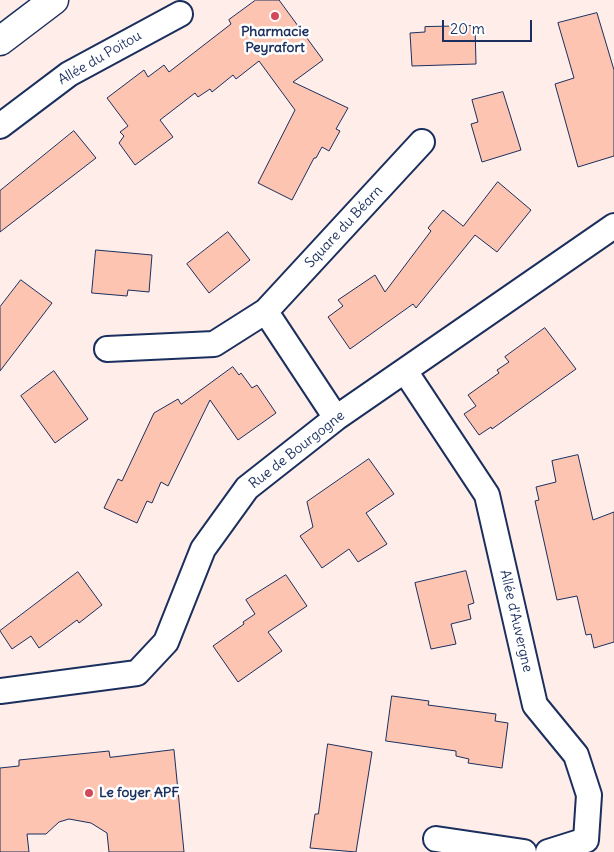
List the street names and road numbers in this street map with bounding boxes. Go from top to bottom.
street label: Allée du Poitou [55,27,145,89]
street label: Square du Béarn [302,182,386,272]
street label: Rue de Bourgogne [246,407,348,493]
street label: Allée d'Auvergne [496,568,536,674]

